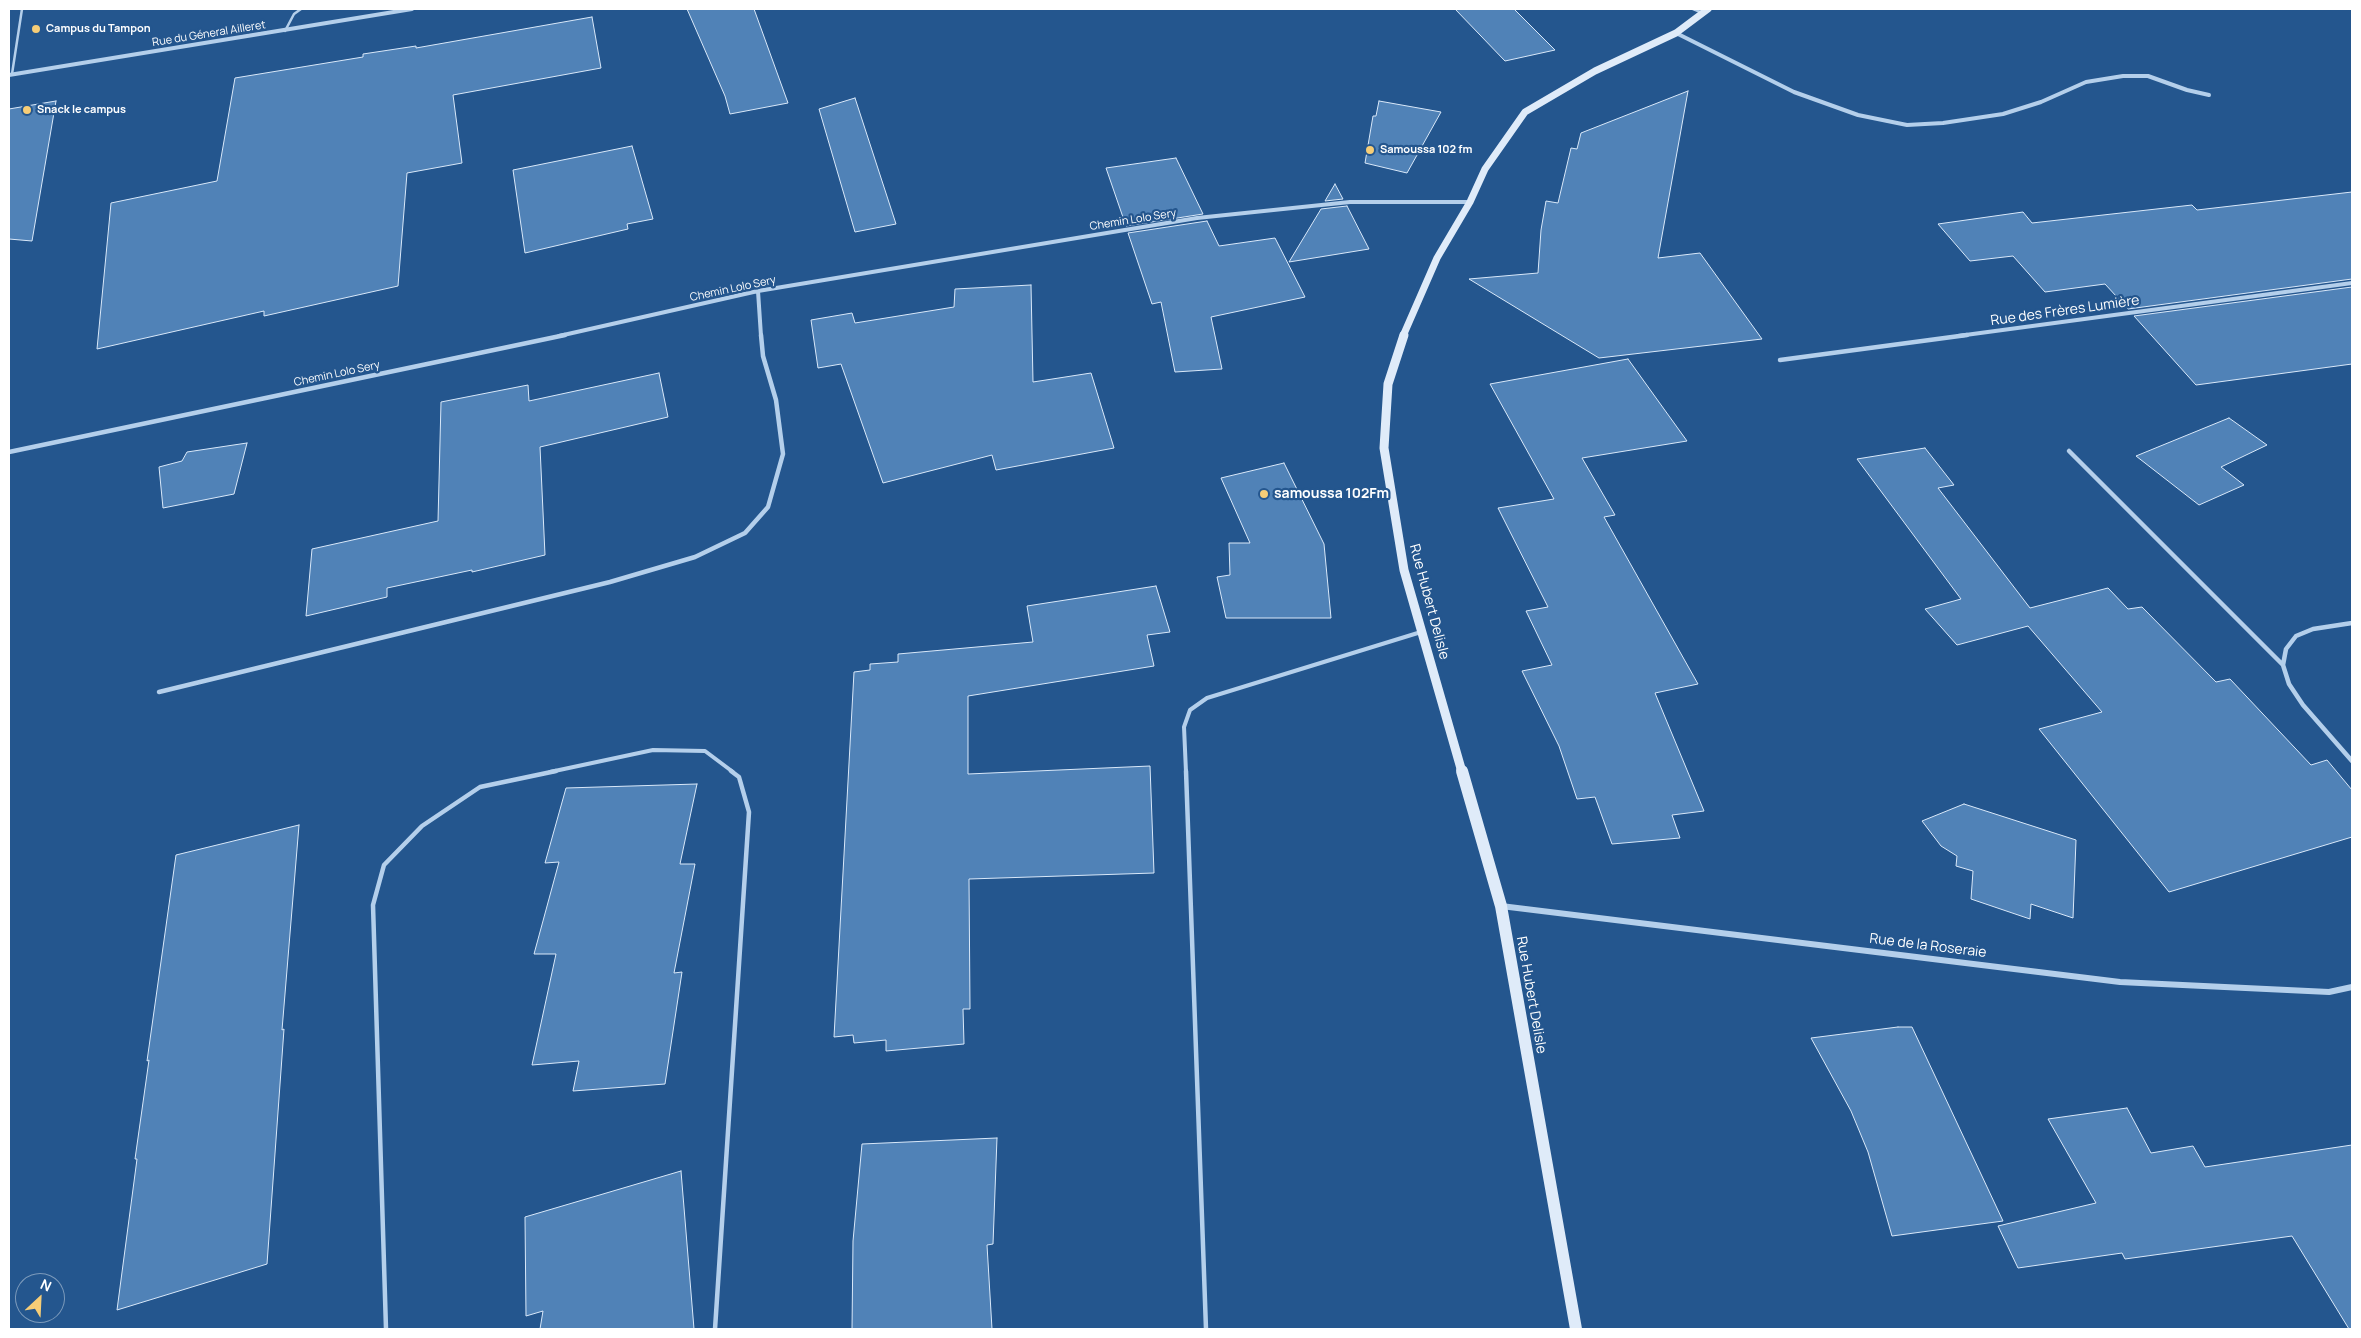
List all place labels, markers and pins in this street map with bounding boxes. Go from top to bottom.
place label: Campus du Tampon [46,22,151,36]
marker: Campus du Tampon [30,23,42,35]
place label: Snack le campus [37,103,126,117]
marker: Snack le campus [21,104,33,116]
place label: Samoussa 102 fm [1380,143,1472,157]
marker: Samoussa 102 fm [1364,144,1376,156]
place label: samoussa 102Fm [1274,486,1389,502]
marker: samoussa 102Fm [1258,488,1270,500]

